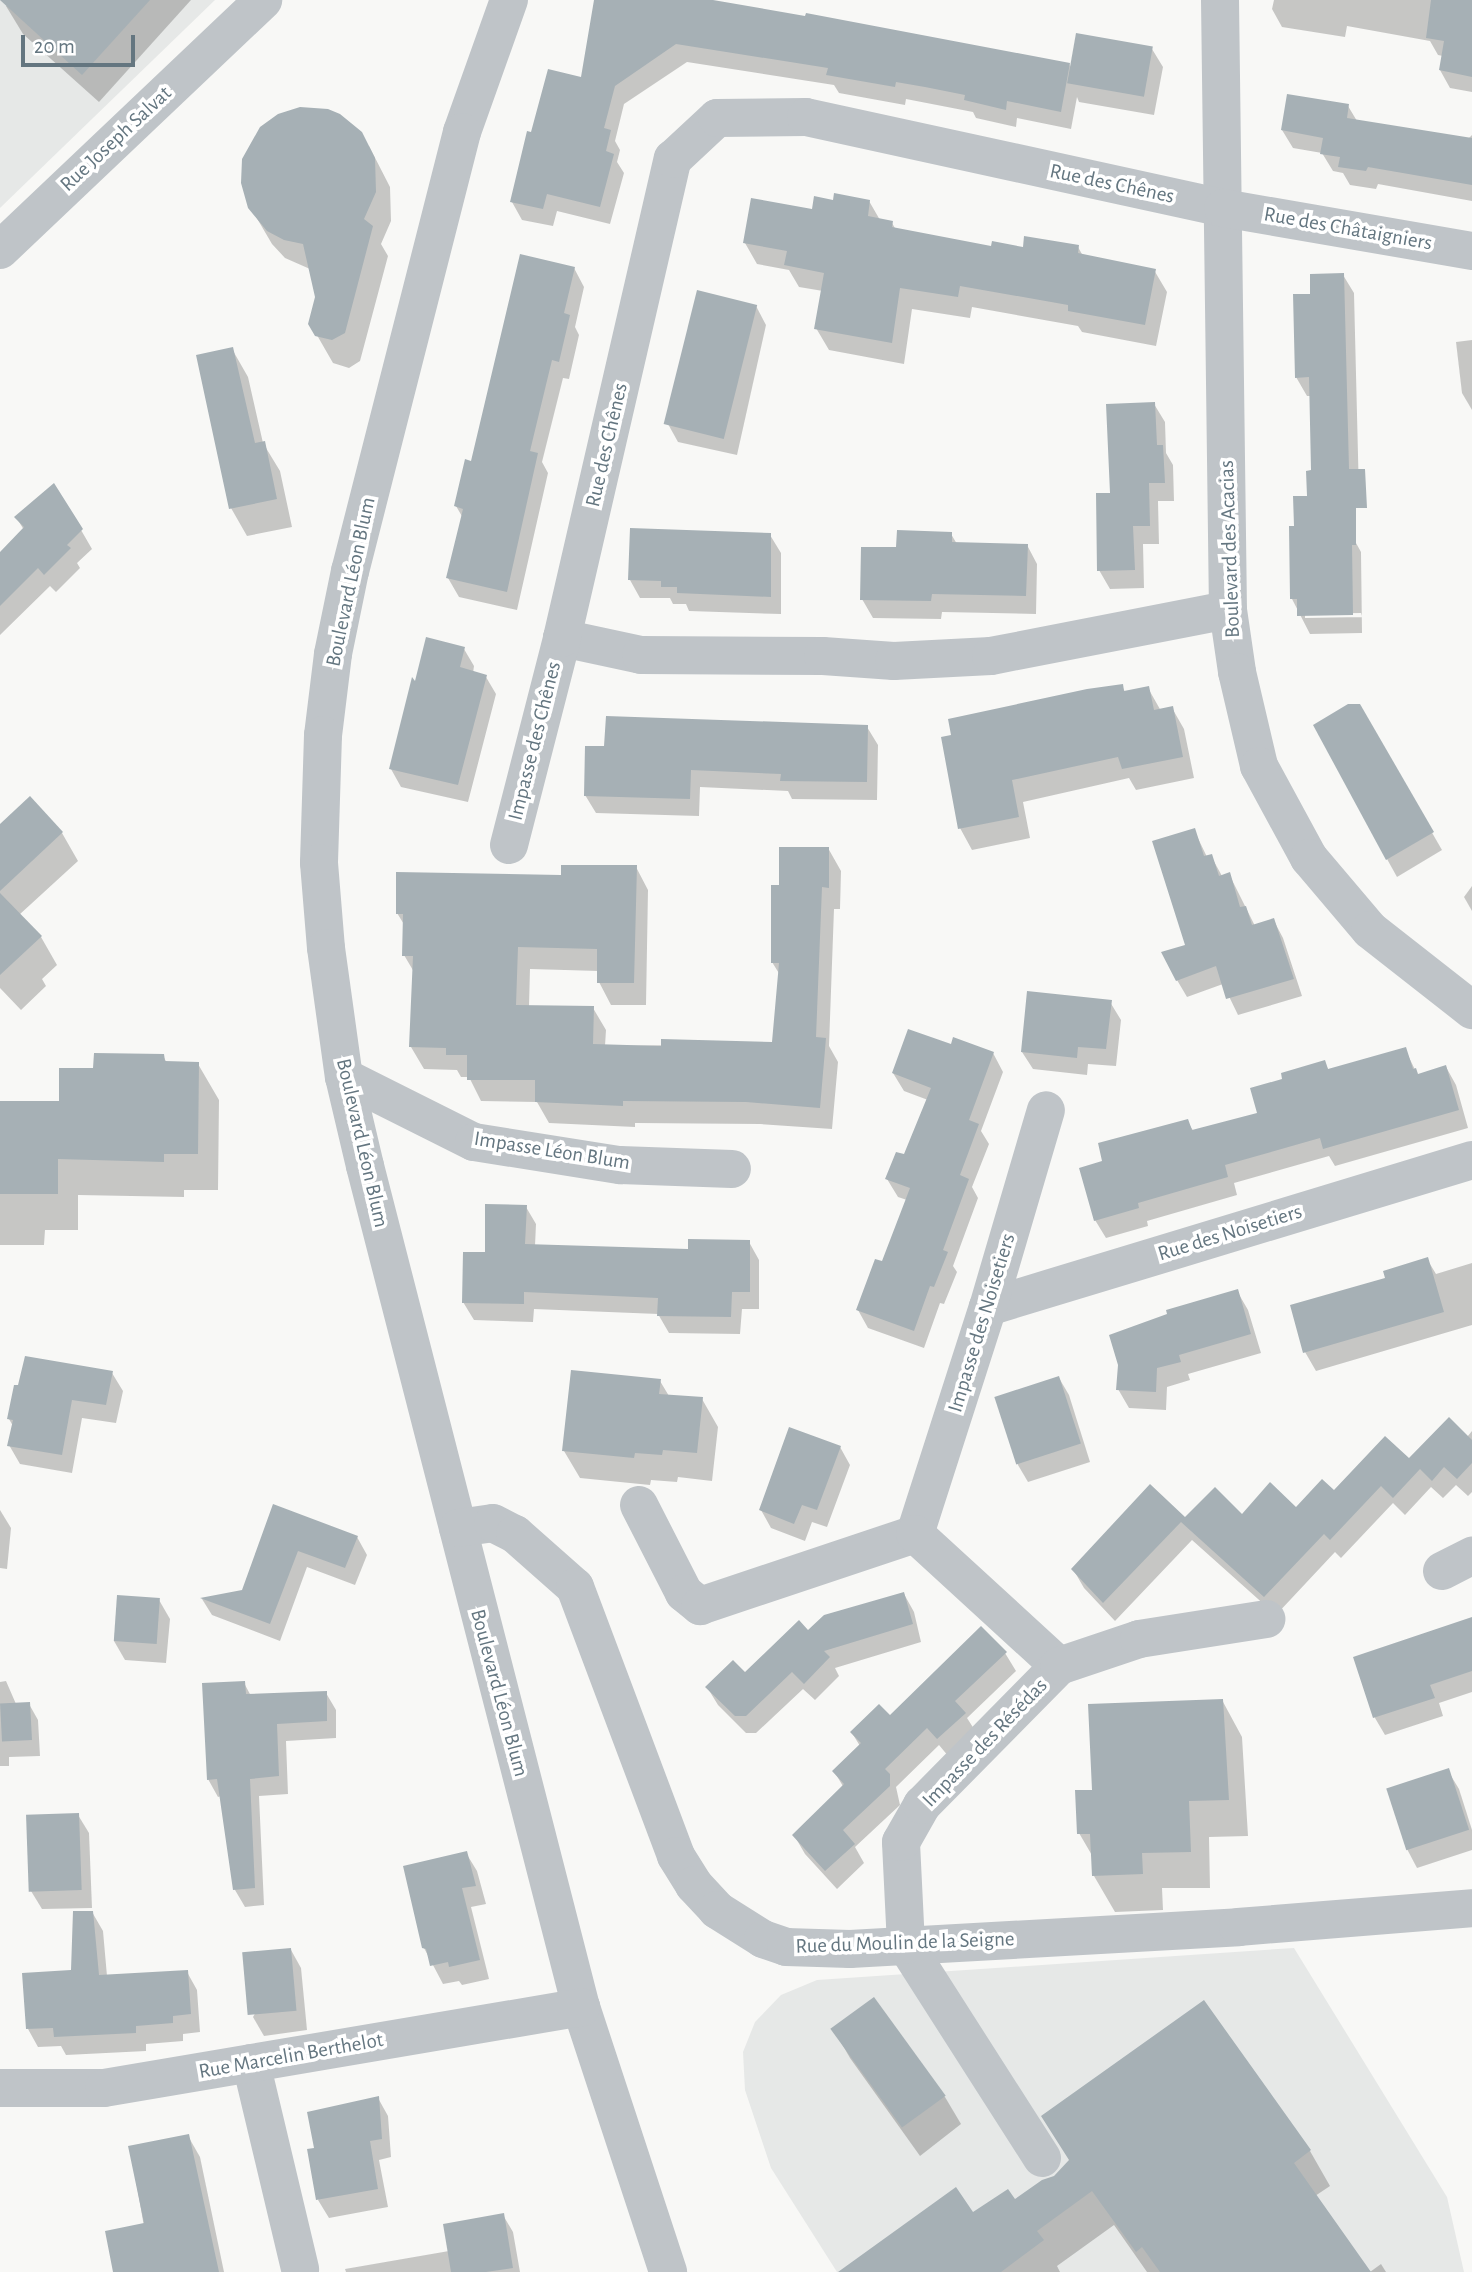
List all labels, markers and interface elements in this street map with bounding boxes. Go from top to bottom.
scale bar [24,21,138,65]
text: 20 m [34,36,75,57]
street label: Rue Joseph Salvat [55,81,177,197]
street label: Rue des Chênes [1047,159,1177,209]
street label: Rue des Châtaigniers [1262,202,1434,256]
street label: Rue des Chênes [580,380,634,510]
street label: Boulevard des Acacias [1214,460,1246,638]
street label: Boulevard Léon Blum [321,495,381,669]
street label: Impasse des Chênes [503,659,567,823]
street label: Boulevard Léon Blum [330,1056,394,1230]
street label: Impasse Léon Blum [472,1126,632,1176]
street label: Rue des Noisetiers [1155,1199,1305,1267]
street label: Impasse des Noisetiers [943,1230,1021,1416]
street label: Boulevard Léon Blum [465,1606,533,1780]
street label: Impasse des Résédas [917,1673,1053,1813]
street label: Rue du Moulin de la Seigne [795,1927,1015,1959]
street label: Rue Marcelin Berthelot [197,2027,385,2085]

